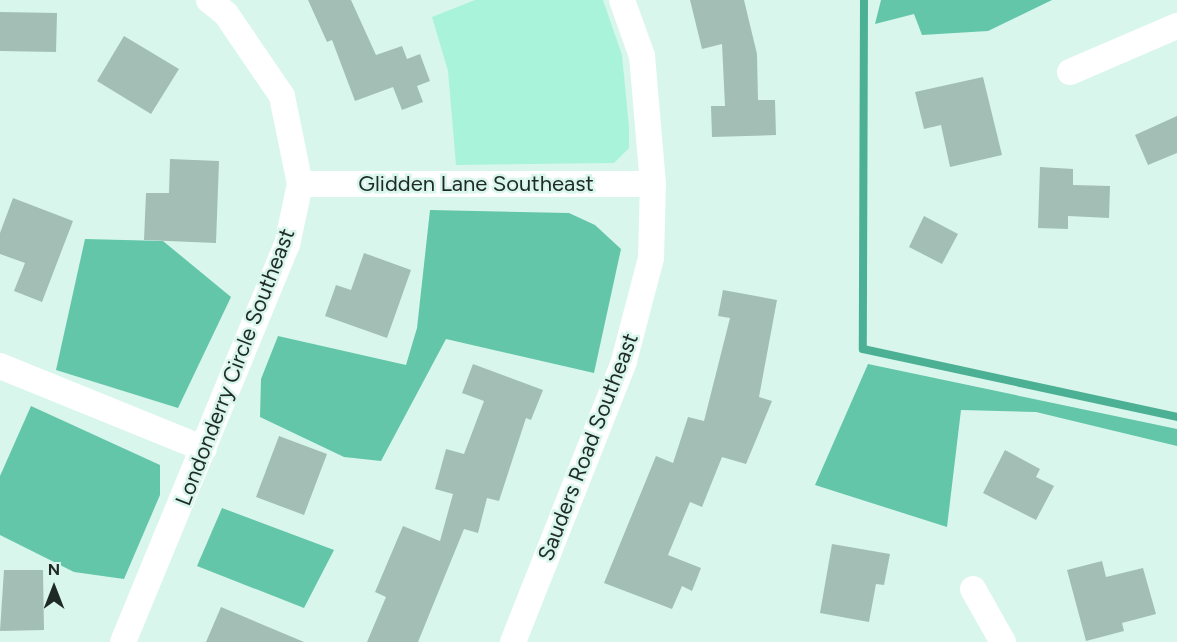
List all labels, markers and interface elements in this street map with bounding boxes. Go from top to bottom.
street label: Glidden Lane Southeast [358,171,594,197]
street label: Londonderry Circle Southeast [170,225,300,509]
street label: Sauders Road Southeast [532,329,644,565]
north arrow [24,558,84,618]
text: N [48,560,60,579]

